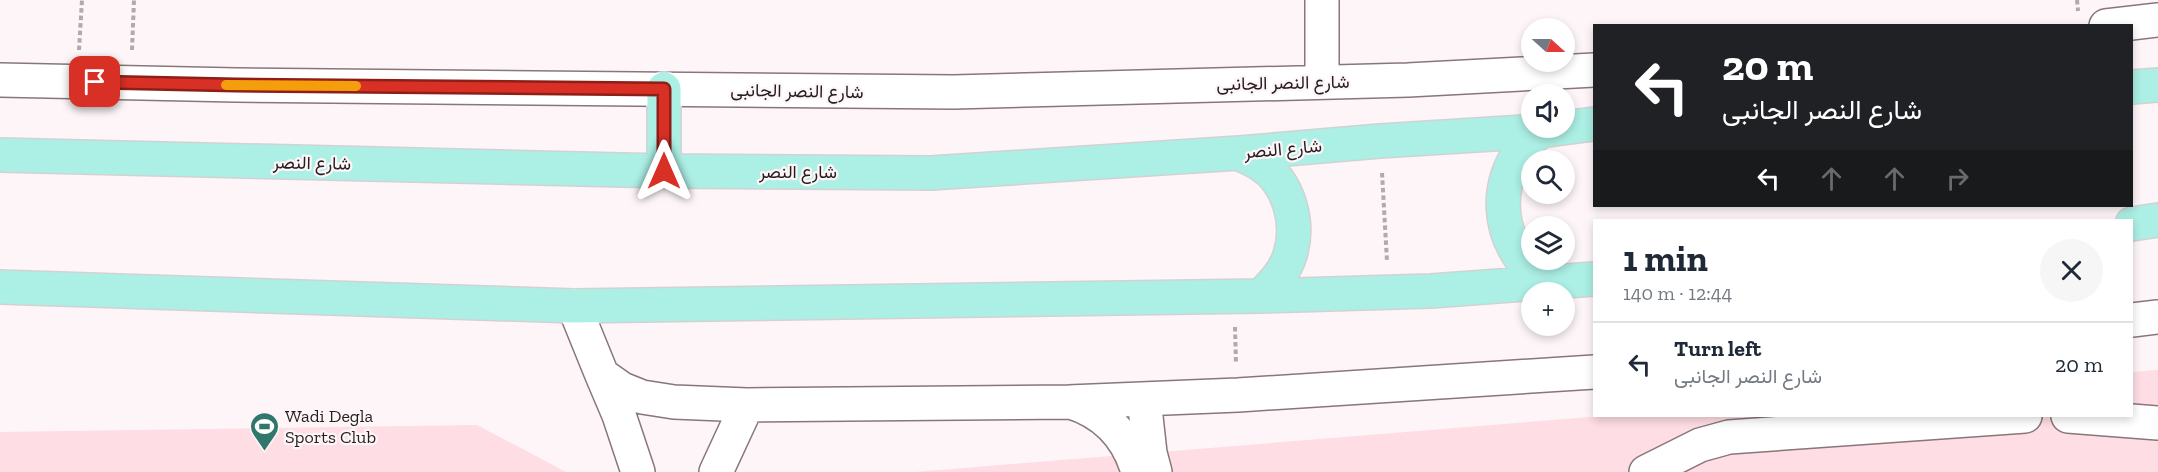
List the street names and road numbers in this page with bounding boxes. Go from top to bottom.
street label: شارع النصر الجانبى [1216,71,1350,96]
street label: شارع النصر الجانبى [730,79,864,104]
street label: شارع النصر [1242,135,1323,164]
street label: شارع النصر [272,151,351,176]
street label: شارع النصر [758,161,837,184]

